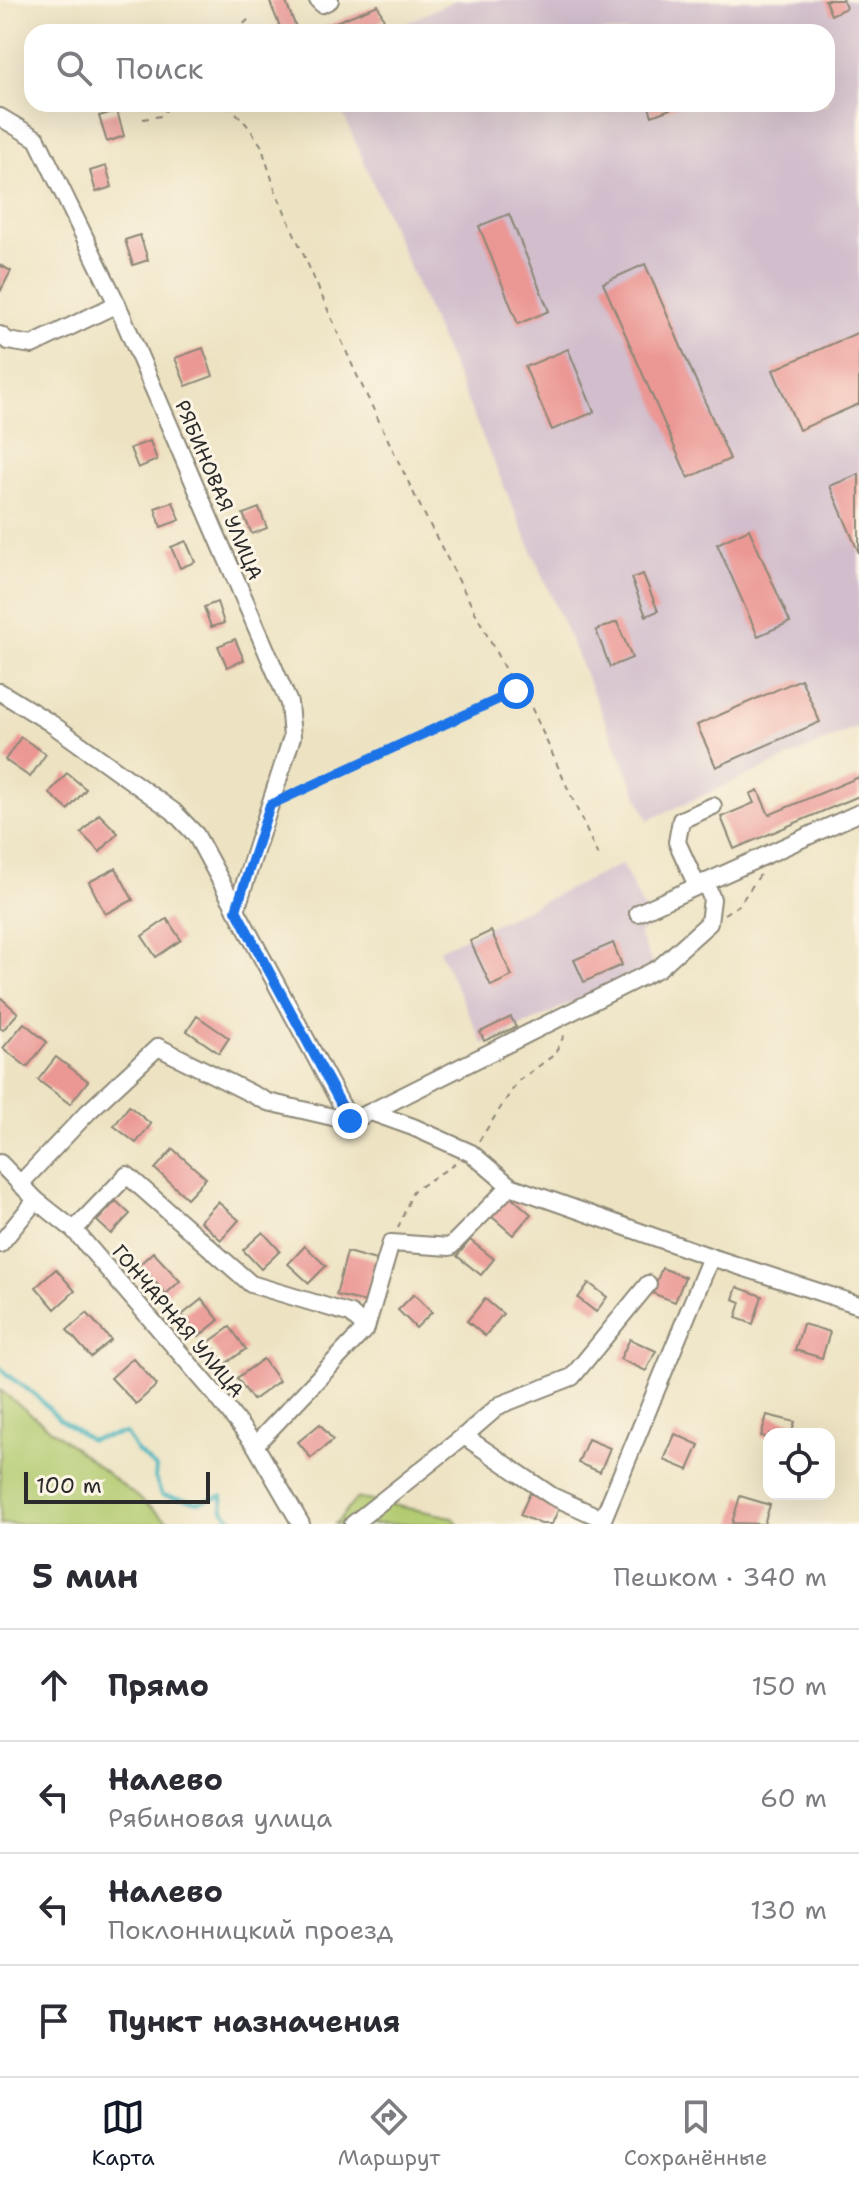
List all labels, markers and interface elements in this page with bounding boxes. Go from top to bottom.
search box [24,24,835,112]
icon: search [52,46,96,90]
text: Поиск [116,48,204,89]
street label: РЯБИНОВАЯ УЛИЦА [169,396,269,584]
route start [498,673,534,709]
route end [332,1103,368,1139]
street label: ГОНЧАРНАЯ УЛИЦА [106,1239,250,1403]
map controls [763,1428,835,1500]
button: locate [763,1428,835,1500]
scale bar [24,1468,210,1504]
text: 100 m [36,1471,102,1500]
text: 5 мин [32,1553,139,1599]
text: Пешком · 340 m [613,1559,827,1594]
icon: ahead [32,1663,76,1707]
text: Прямо [108,1665,209,1706]
text: 150 m [751,1668,827,1703]
text: Налево [108,1759,223,1800]
icon: left [32,1775,76,1819]
text: 60 m [760,1780,827,1815]
text: Рябиновая улица [108,1800,332,1835]
text: Налево [108,1871,223,1912]
icon: left [32,1887,76,1931]
text: 130 m [750,1892,827,1927]
text: Поклонницкий проезд [108,1912,393,1947]
icon: arrive [32,1999,76,2043]
text: Пункт назначения [108,2001,400,2042]
tab: Карта [92,2095,155,2172]
tab: Маршрут [338,2095,440,2172]
tab: Сохранённые [624,2095,767,2172]

